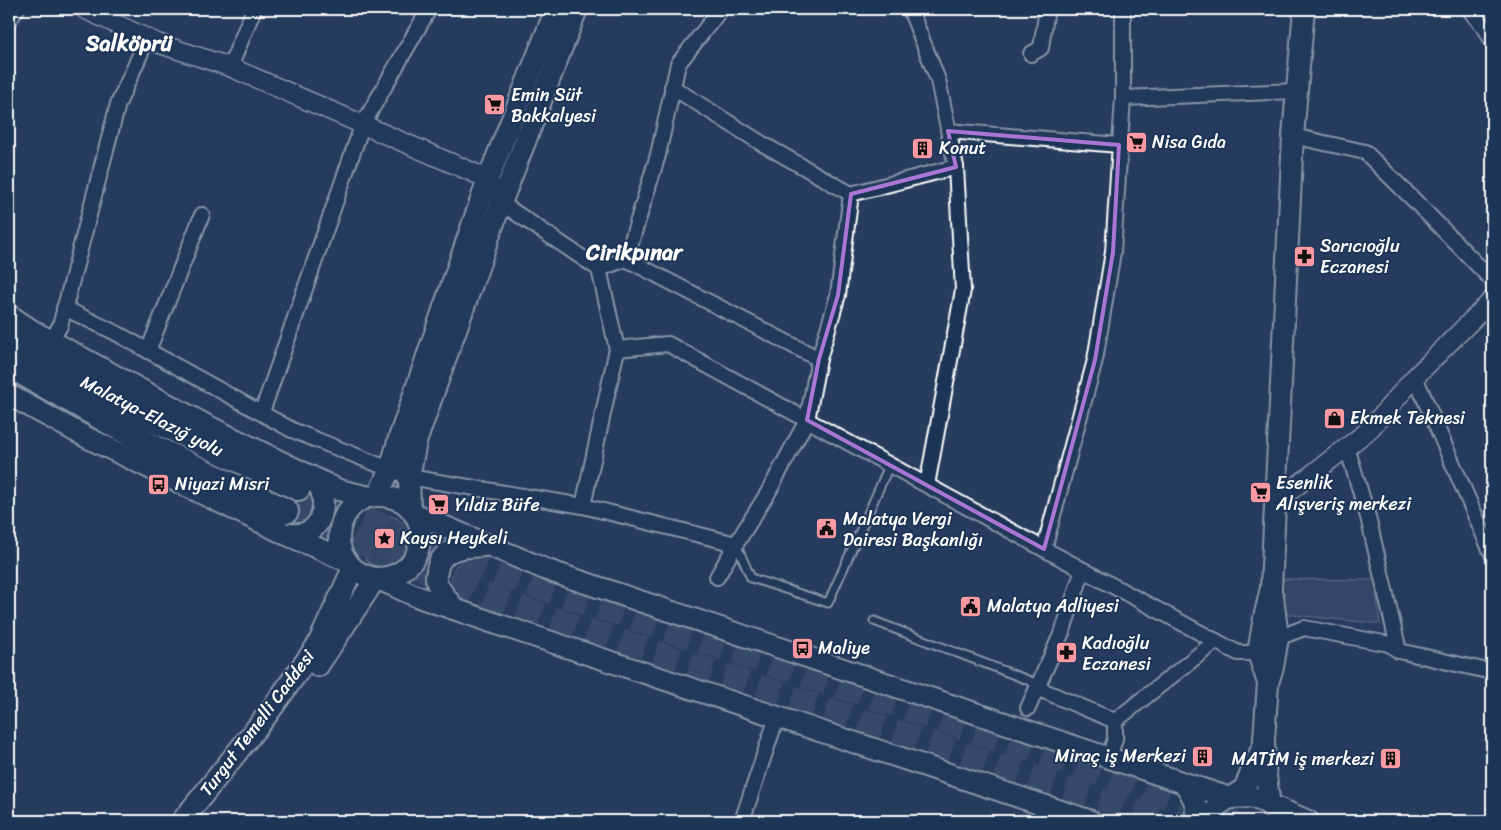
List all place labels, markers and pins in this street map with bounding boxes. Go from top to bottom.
place label: Emin Süt Bakkalyesi [511,79,597,132]
supermarket icon: Emin Süt Bakkalyesi [483,93,507,117]
place label: Nisa Gıda [1152,126,1226,158]
supermarket icon: Nisa Gıda [1124,130,1148,154]
place label: Konut [939,132,986,164]
building icon: Konut [911,136,935,160]
place label: Sarıcıoğlu Eczanesi [1320,230,1400,283]
pharmacy icon: Sarıcıoğlu Eczanesi [1292,244,1316,268]
place label: Ekmek Teknesi [1350,402,1466,434]
shop icon: Ekmek Teknesi [1322,406,1346,430]
place label: Esenlik Alışveriş merkezi [1275,467,1412,520]
place label: Niyazi Mısri [175,468,270,500]
bus stop icon: Niyazi Mısri [147,472,171,496]
supermarket icon: Esenlik Alışveriş merkezi [1248,481,1272,505]
place label: Yıldız Büfe [455,489,540,521]
supermarket icon: Yıldız Büfe [427,493,451,517]
place label: Malatya Vergi Dairesi Başkanlığı [843,503,983,556]
public building icon: Malatya Vergi Dairesi Başkanlığı [815,517,839,541]
place label: Kaysı Heykeli [400,522,509,554]
place icon: Kaysı Heykeli [372,526,396,550]
place label: Malatya Adliyesi [987,590,1120,622]
public building icon: Malatya Adliyesi [959,594,983,618]
place label: Kadıoğlu Eczanesi [1082,627,1152,680]
place label: Maliye [818,632,870,664]
bus stop icon: Maliye [790,636,814,660]
pharmacy icon: Kadıoğlu Eczanesi [1054,641,1078,665]
place label: Miraç iş Merkezi [1055,740,1187,772]
place label: MATİM iş merkezi [1231,743,1375,775]
building icon: Miraç iş Merkezi [1190,744,1214,768]
building icon: MATİM iş merkezi [1378,747,1402,771]

